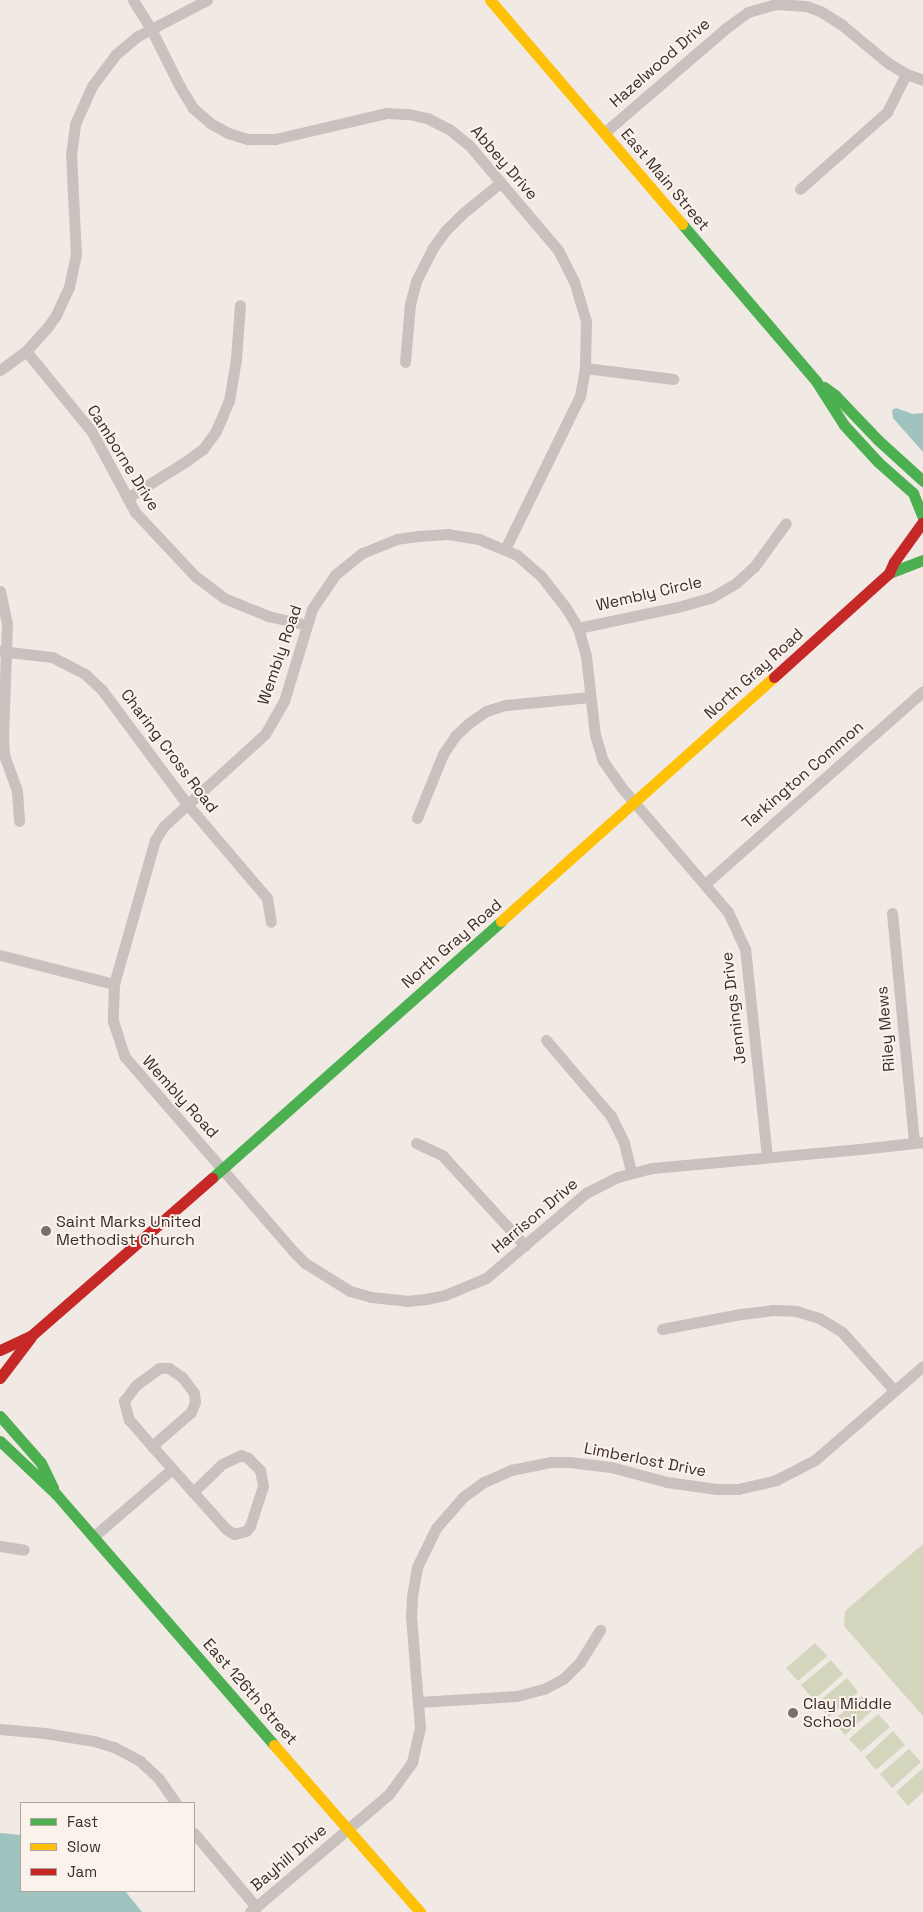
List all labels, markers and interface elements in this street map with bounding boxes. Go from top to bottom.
street label: Hazelwood Drive [606,14,714,112]
street label: Abbey Drive [466,122,542,204]
street label: East Main Street [617,125,713,235]
street label: Camborne Drive [83,402,163,514]
street label: Wembly Circle [594,572,704,616]
street label: Wembly Road [254,603,306,707]
street label: North Gray Road [701,625,807,723]
street label: Charing Cross Road [116,685,222,817]
street label: Tarkington Common [739,717,867,833]
street label: North Gray Road [398,895,506,993]
street label: Jennings Drive [718,951,750,1065]
street label: Riley Mews [873,986,899,1072]
street label: Wembly Road [138,1052,222,1142]
street label: Harrison Drive [488,1174,582,1258]
place label: Saint Marks United Methodist Church [56,1212,201,1250]
marker: Saint Marks United Methodist Church [40,1225,52,1237]
street label: Limberlost Drive [582,1439,708,1481]
street label: East 126th Street [199,1635,301,1749]
place label: Clay Middle School [803,1694,892,1732]
marker: Clay Middle School [787,1707,799,1719]
legend [20,1802,195,1892]
text: Fast [67,1812,98,1831]
street label: Bayhill Drive [247,1821,331,1895]
text: Slow [67,1837,101,1856]
text: Jam [67,1862,97,1881]

